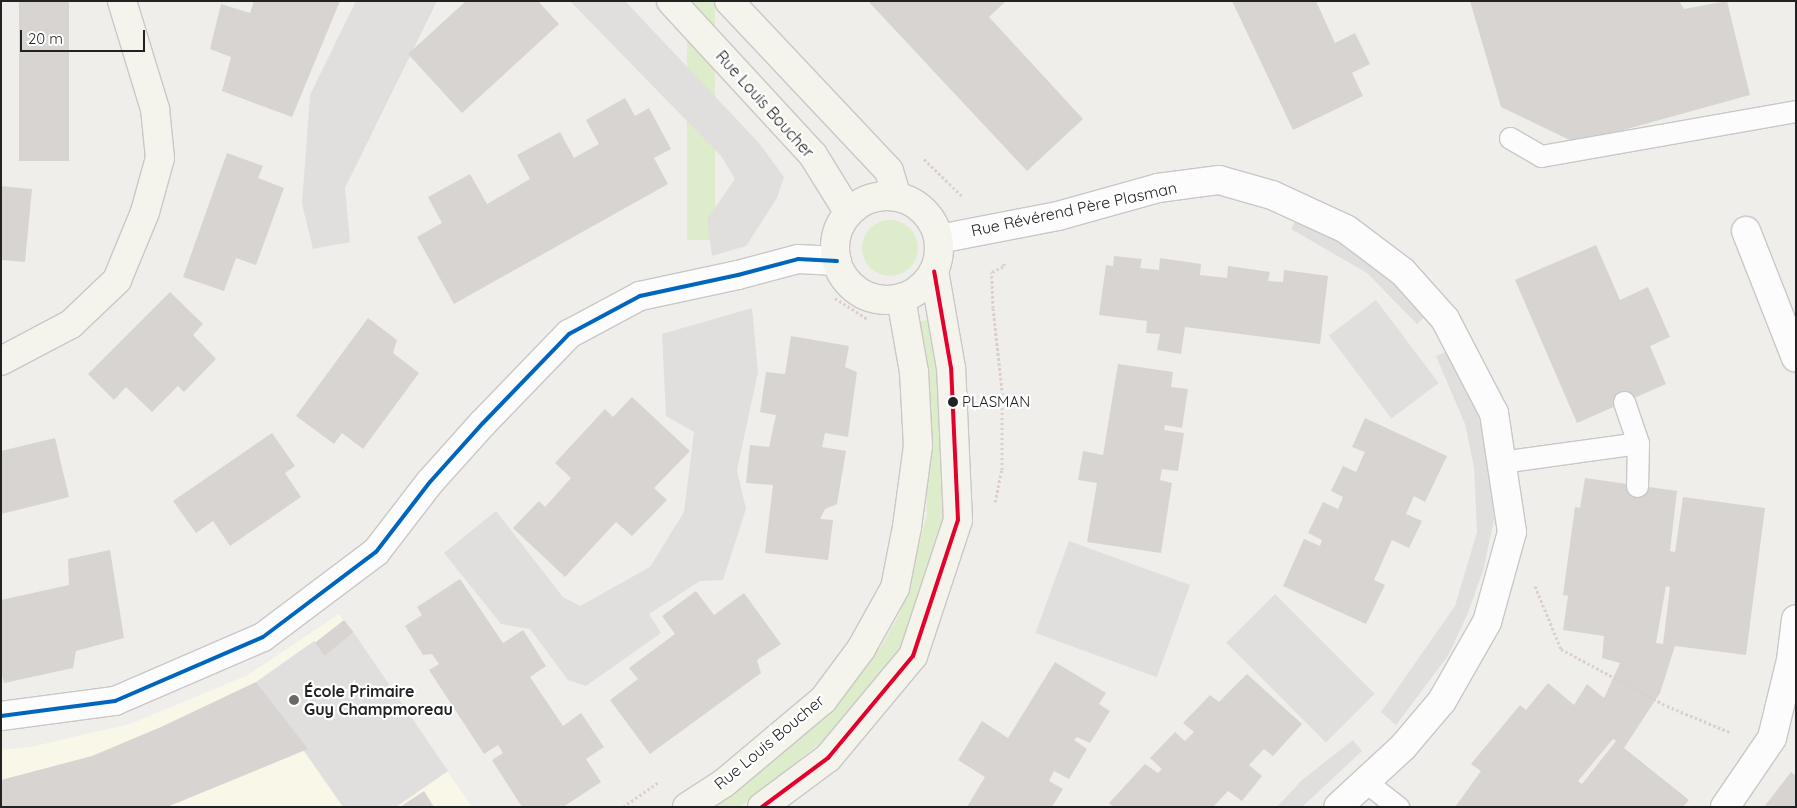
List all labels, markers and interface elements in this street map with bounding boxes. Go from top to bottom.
scale bar [22,20,148,52]
text: 20 m [28,29,63,48]
street label: Rue Louis Boucher [712,47,818,161]
street label: Rue Révérend Père Plasman [969,178,1179,240]
place label: PLASMAN [962,393,1030,411]
marker: PLASMAN [948,397,958,407]
place label: École Primaire Guy Champmoreau [304,681,453,719]
street label: Rue Louis Boucher [710,690,828,794]
marker: École Primaire Guy Champmoreau [288,694,300,706]

